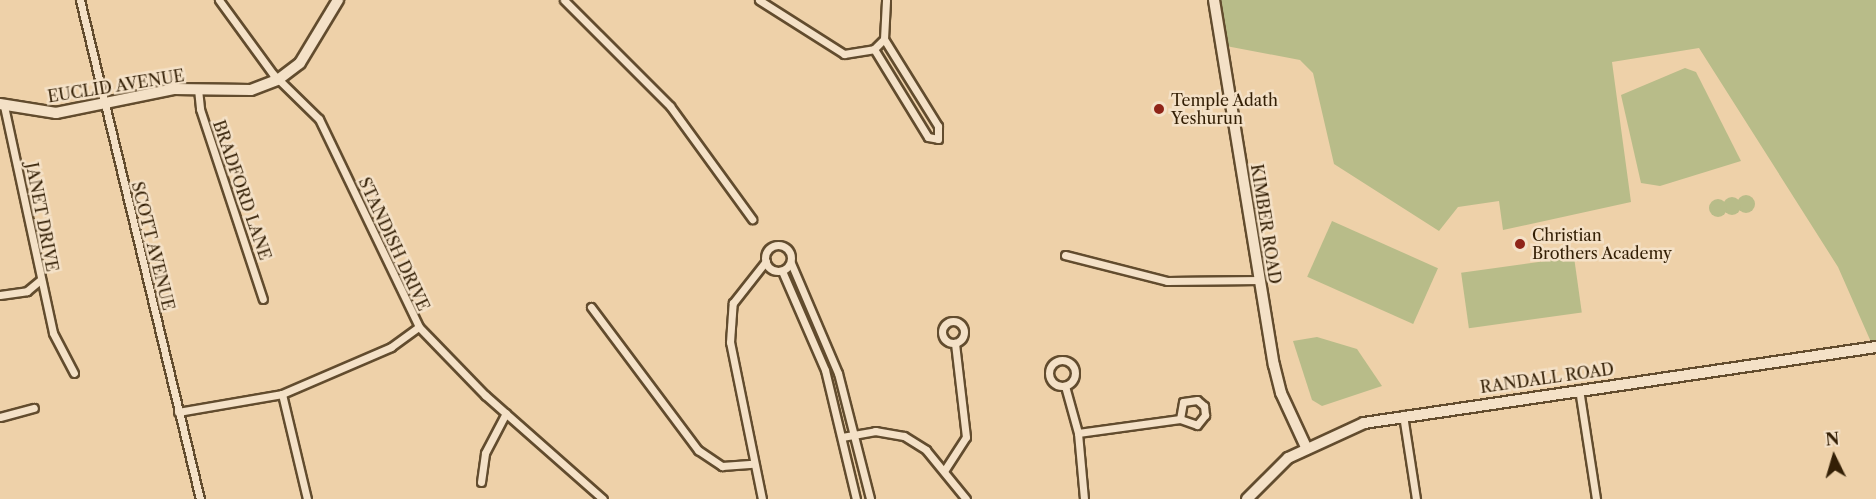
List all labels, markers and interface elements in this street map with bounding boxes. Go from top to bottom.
street label: EUCLID AVENUE [46,66,186,106]
place label: Temple Adath Yeshurun [1171,90,1279,128]
marker: Temple Adath Yeshurun [1152,102,1166,116]
street label: BRADFORD LANE [209,118,275,262]
street label: JANET DRIVE [22,161,62,273]
street label: KIMBER ROAD [1247,162,1285,286]
street label: STANDISH DRIVE [355,174,433,314]
street label: SCOTT AVENUE [128,179,178,313]
place label: Christian Brothers Academy [1532,225,1673,263]
marker: Christian Brothers Academy [1513,237,1527,251]
street label: RANDALL ROAD [1479,359,1615,397]
north arrow [1804,427,1864,487]
text: N [1825,429,1840,450]

